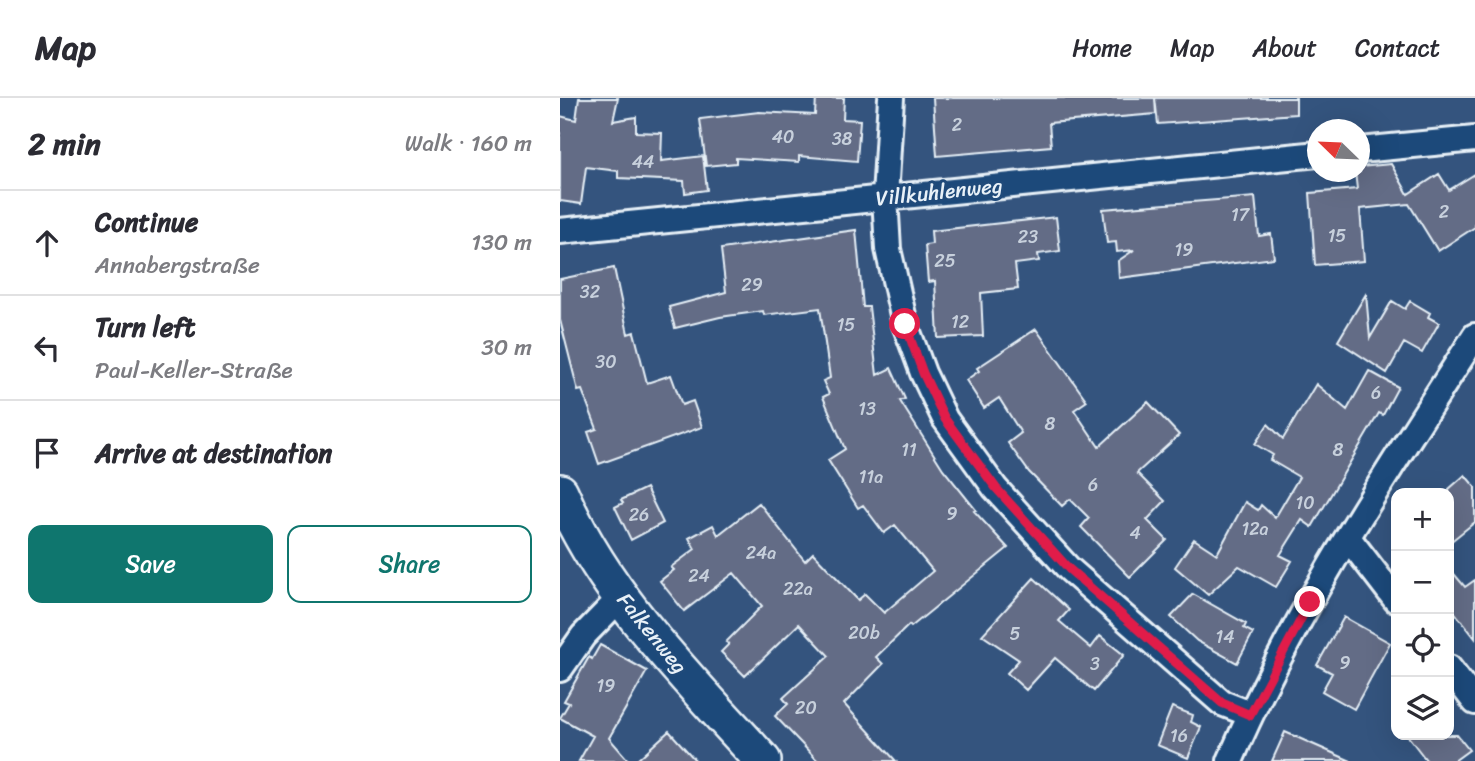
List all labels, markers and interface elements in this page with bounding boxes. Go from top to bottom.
text: Map [35,19,96,77]
text: Home [1072,27,1132,69]
text: Map [1170,27,1214,69]
text: About [1252,27,1317,69]
text: Contact [1355,27,1440,69]
house number: 2 [952,109,962,141]
text: 2 min [28,117,101,171]
north arrow [1307,119,1370,182]
house number: 40 [772,121,794,153]
text: Walk · 160 m [405,123,532,164]
house number: 38 [832,123,853,155]
house number: 44 [632,146,654,178]
street label: Villkuhlenweg [874,166,1005,218]
house number: 2 [1439,196,1449,228]
text: Continue [95,199,198,245]
house number: 17 [1231,199,1251,231]
house number: 15 [1328,220,1346,252]
house number: 23 [1018,221,1038,253]
text: 130 m [471,222,532,263]
icon: ahead [28,224,66,262]
house number: 19 [1175,234,1193,266]
text: Annabergstraße [95,245,260,286]
house number: 25 [934,245,956,277]
house number: 29 [741,269,763,301]
house number: 32 [580,276,600,308]
text: Turn left [95,304,195,350]
house number: 12 [951,306,969,338]
route start [889,308,920,339]
house number: 15 [837,309,855,341]
text: 30 m [481,327,532,368]
icon: left [28,329,66,367]
house number: 30 [595,346,617,378]
text: Paul-Keller-Straße [95,350,293,391]
house number: 6 [1371,377,1381,409]
house number: 13 [858,393,876,425]
house number: 8 [1045,408,1056,440]
text: Arrive at destination [95,430,332,476]
icon: arrive [28,434,66,472]
house number: 11 [901,434,917,466]
house number: 8 [1333,434,1344,466]
house number: 11a [859,461,883,493]
house number: 6 [1088,469,1098,501]
house number: 10 [1295,487,1315,519]
map controls [1391,488,1454,740]
button: + [1391,488,1454,551]
house number: 9 [946,498,958,530]
house number: 26 [629,499,649,531]
house number: 12a [1241,513,1269,545]
house number: 4 [1129,517,1141,549]
button: Save [28,525,273,603]
button: Share [287,525,532,603]
house number: 24a [746,537,776,569]
button: − [1391,551,1454,614]
house number: 24 [688,560,710,592]
house number: 22a [783,573,813,605]
street label: Falkenweg [607,584,697,683]
route end [1294,586,1325,617]
button: locate [1391,614,1454,677]
house number: 20b [848,617,880,649]
house number: 5 [1010,618,1021,650]
house number: 14 [1216,621,1234,653]
house number: 9 [1339,647,1351,679]
house number: 3 [1090,648,1100,680]
house number: 19 [597,670,615,702]
button: layers [1391,677,1454,740]
house number: 20 [795,692,817,724]
house number: 16 [1170,720,1188,752]

